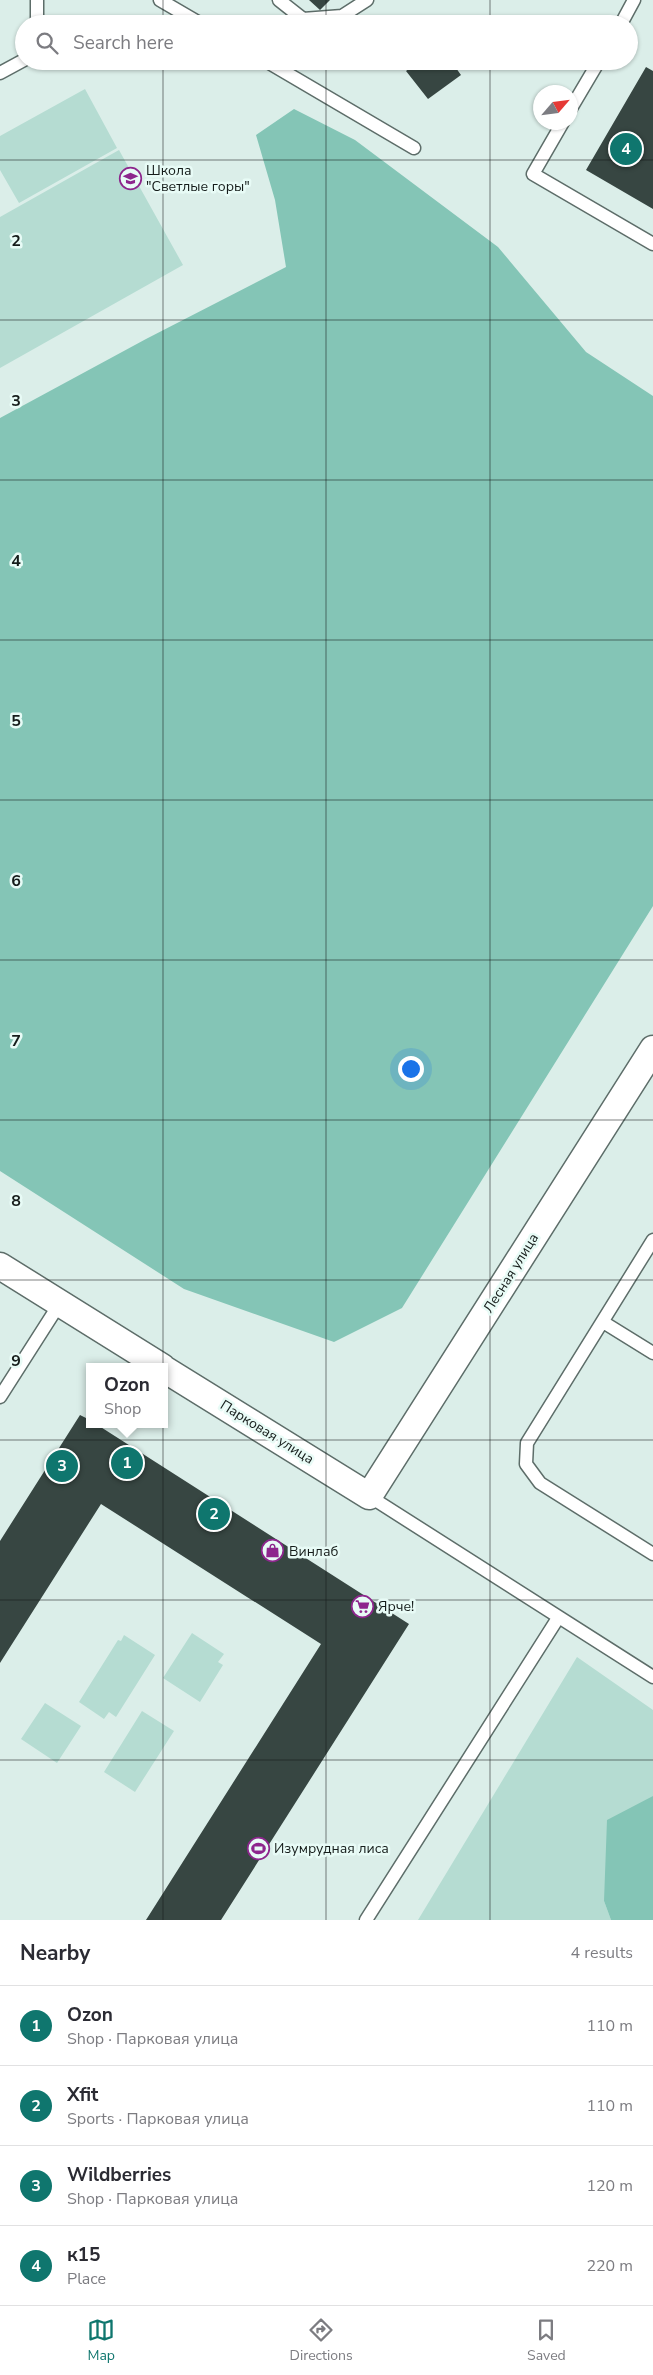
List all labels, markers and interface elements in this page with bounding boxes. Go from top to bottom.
search box [15,15,638,70]
icon: search [33,29,61,57]
text: Search here [73,30,174,56]
north arrow [533,85,578,130]
pin: 4 [610,130,642,168]
place label: Школа "Светлые горы" [146,161,250,196]
school or university icon: Школа "Светлые горы" [118,166,142,190]
text: 2 [11,230,21,252]
text: 3 [11,390,21,412]
text: 4 [11,550,21,572]
text: 5 [11,710,21,732]
text: 6 [11,870,21,892]
text: 7 [11,1030,21,1052]
your location [398,1056,424,1082]
text: 8 [11,1190,21,1212]
street label: Лесная улица [479,1230,543,1316]
text: 9 [11,1350,21,1372]
popup [86,1363,168,1428]
text: Ozon [104,1372,150,1398]
street label: Парковая улица [217,1396,317,1468]
text: Shop [104,1398,141,1420]
pin: 1 [111,1444,143,1482]
pin: 3 [46,1447,78,1485]
pin: 2 [198,1495,230,1533]
shop icon: Винлаб [261,1539,285,1563]
place label: Винлаб [289,1542,338,1561]
supermarket icon: Ярче! [350,1594,374,1618]
place label: Ярче! [378,1597,414,1616]
sports icon: Изумрудная лиса [246,1836,270,1860]
place label: Изумрудная лиса [274,1839,389,1858]
text: Nearby [20,1939,90,1967]
text: 4 results [571,1942,633,1964]
text: Ozon [67,2002,113,2028]
text: 1 [31,2015,41,2037]
text: 110 m [586,2015,633,2037]
text: Shop · Парковая улица [67,2028,238,2050]
text: Xfit [67,2082,98,2108]
text: 2 [31,2095,41,2117]
text: 110 m [586,2095,633,2117]
text: Sports · Парковая улица [67,2108,249,2130]
text: Wildberries [67,2162,171,2188]
text: 3 [31,2175,41,2197]
text: 120 m [586,2175,633,2197]
text: Shop · Парковая улица [67,2188,238,2210]
text: к15 [67,2242,100,2268]
text: 4 [31,2255,41,2277]
text: 220 m [586,2255,633,2277]
text: Place [67,2268,106,2290]
tab: Map [87,2316,115,2365]
tab: Directions [290,2316,353,2365]
tab: Saved [527,2316,566,2365]

